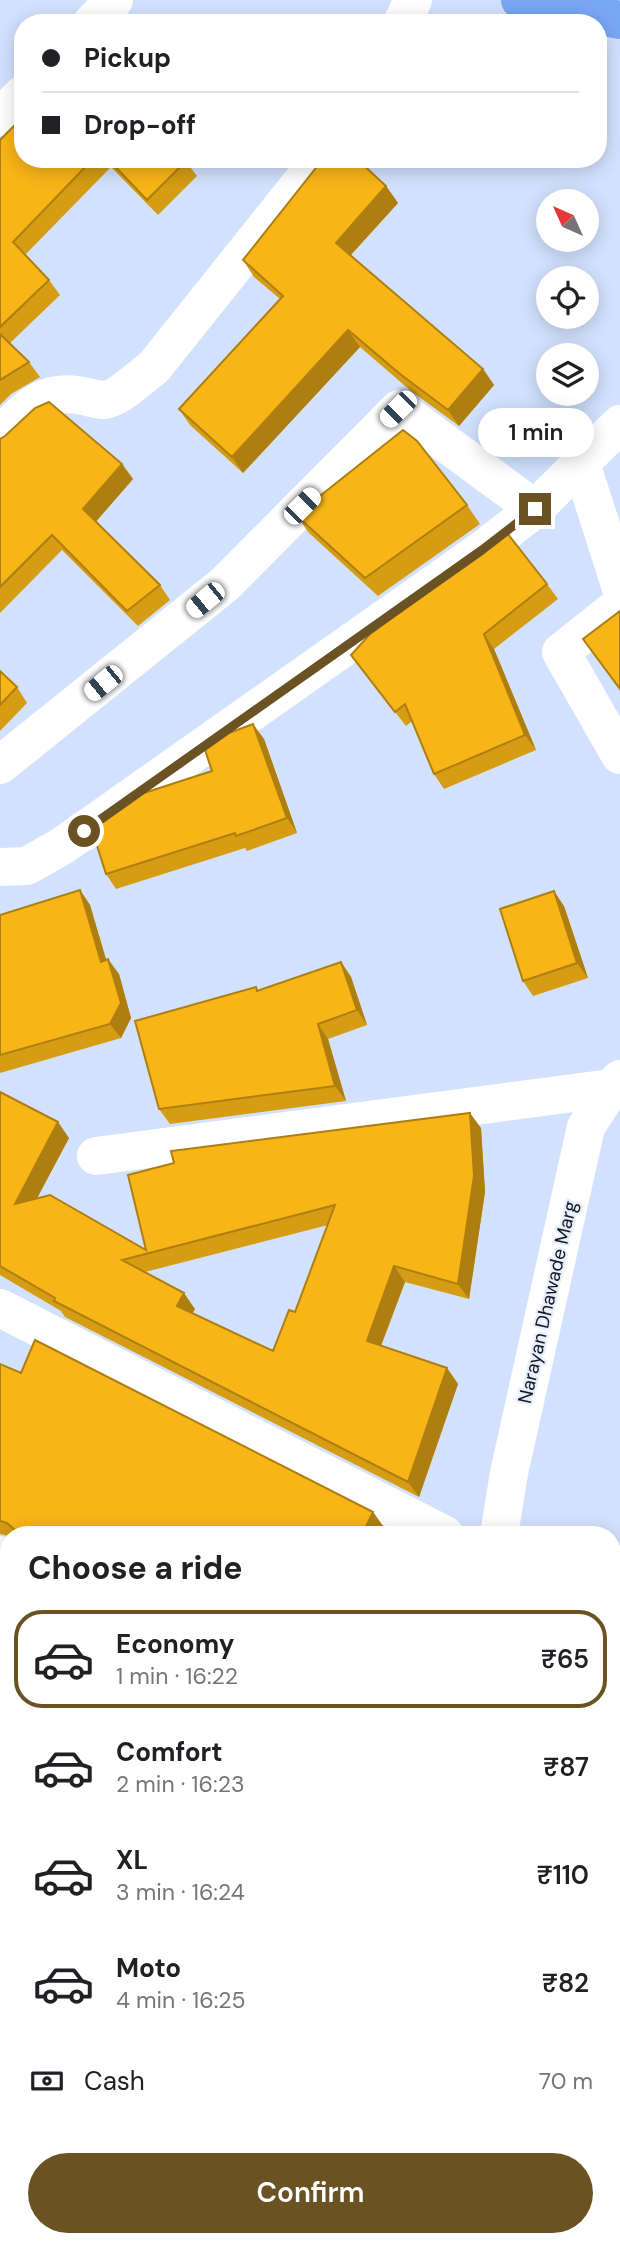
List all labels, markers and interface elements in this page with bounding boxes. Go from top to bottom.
text: Pickup [84,41,171,75]
text: Drop-off [84,108,196,142]
north arrow [536,189,598,252]
map controls [536,189,599,406]
button: locate [536,266,599,329]
button: layers [536,343,599,406]
car [376,387,421,431]
callout: 1 min [477,407,593,456]
text: 1 min [509,417,563,447]
car [280,484,325,528]
route end [519,493,551,525]
car [183,579,228,621]
car [81,662,126,704]
route start [68,815,100,847]
street label: Narayan Dhawade Marg [512,1198,583,1406]
text: Choose a ride [28,1547,243,1589]
text: Economy [116,1627,234,1661]
icon: car [32,1628,95,1691]
text: ₹65 [541,1642,589,1676]
text: 1 min · 16:22 [116,1661,238,1691]
text: Comfort [116,1735,222,1769]
icon: car [32,1736,95,1799]
text: ₹87 [543,1750,589,1784]
text: 2 min · 16:23 [116,1769,244,1799]
text: XL [116,1843,148,1877]
icon: car [32,1844,95,1907]
text: ₹110 [537,1858,589,1892]
text: 3 min · 16:24 [116,1877,245,1907]
text: Moto [116,1951,181,1985]
icon: car [32,1952,95,2015]
text: ₹82 [542,1966,589,2000]
text: 4 min · 16:25 [116,1985,246,2015]
icon: cash [28,2062,66,2100]
text: Cash [84,2064,145,2098]
text: 70 m [539,2066,593,2096]
button: Confirm [28,2153,593,2233]

